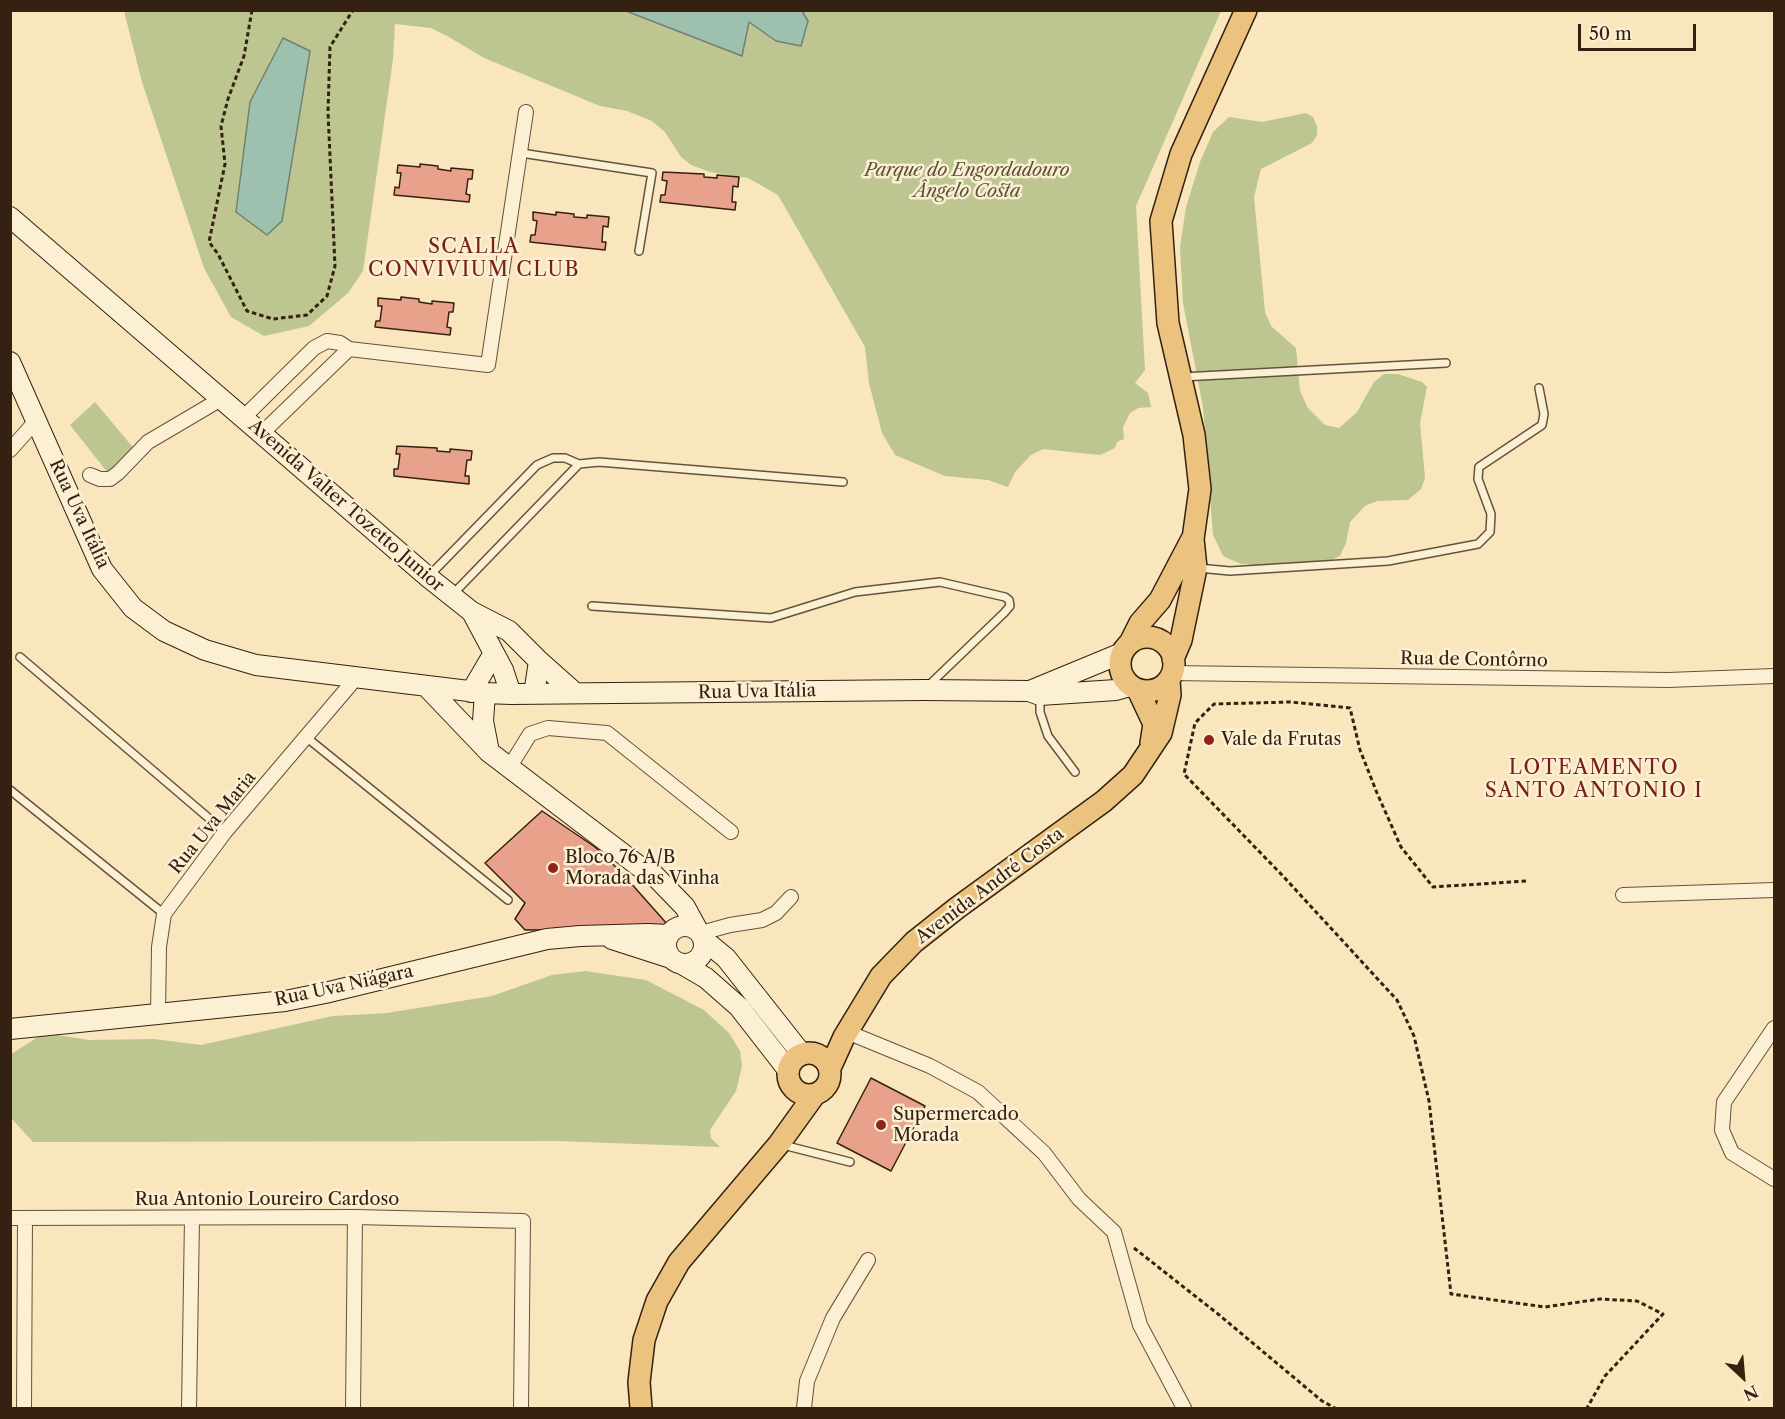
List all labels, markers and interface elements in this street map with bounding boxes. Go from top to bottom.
scale bar [1581,12,1700,50]
text: 50 m [1589,23,1632,45]
park label: Parque do Engordadouro Ângelo Costa [865,160,1069,202]
district label: SCALLA CONVIVIUM CLUB [368,235,580,282]
street label: Avenida Valter Tozetto Junior [244,415,448,597]
street label: Rua Uva Itália [44,456,114,572]
street label: Rua de Contôrno [1400,648,1548,672]
street label: Rua Uva Itália [698,680,816,704]
place label: Vale da Frutas [1221,729,1341,751]
marker: Vale da Frutas [1202,733,1216,747]
district label: LOTEAMENTO SANTO ANTONIO I [1485,756,1703,803]
street label: Rua Uva Maria [165,767,261,879]
street label: Avenida André Costa [912,823,1068,949]
place label: Bloco 76 A/B Morada das Vinha [565,847,720,890]
marker: Bloco 76 A/B Morada das Vinha [546,861,560,875]
street label: Rua Uva Niágara [273,961,415,1011]
place label: Supermercado Morada [893,1104,1019,1146]
marker: Supermercado Morada [874,1118,888,1132]
street label: Rua Antonio Loureiro Cardoso [135,1189,399,1211]
north arrow [1713,1347,1773,1407]
text: N [1740,1381,1762,1405]

